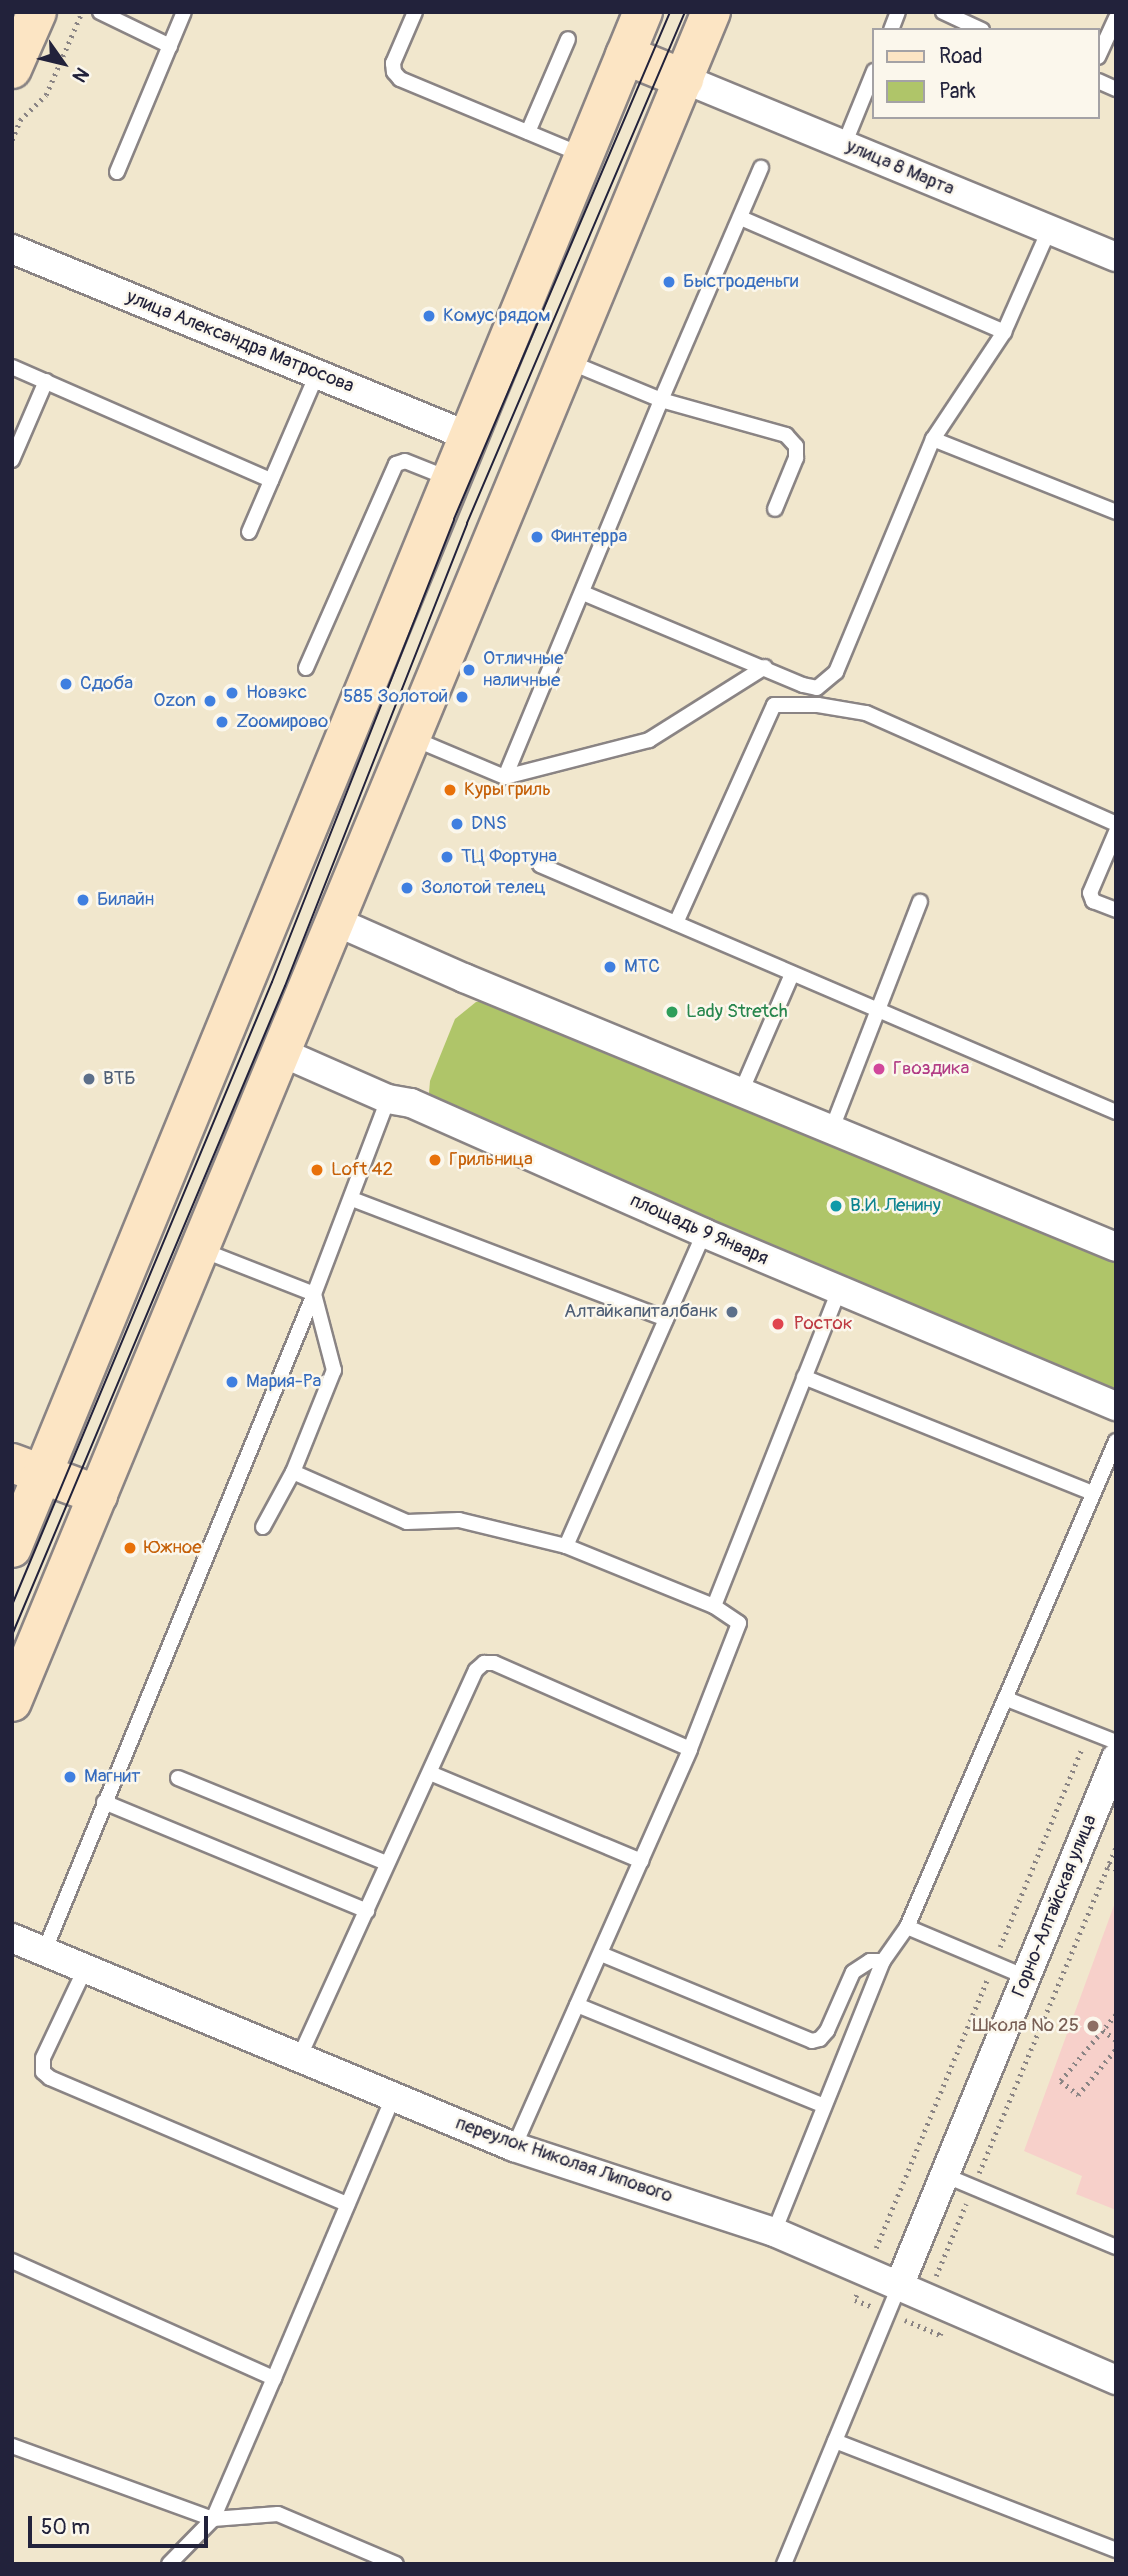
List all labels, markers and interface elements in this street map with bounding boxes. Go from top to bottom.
north arrow [28,28,98,98]
legend [872,28,1100,119]
text: Road [939,43,983,70]
text: N [67,63,94,87]
text: Park [939,78,976,105]
street label: улица 8 Марта [843,135,957,201]
place label: Быстроденьги [683,271,799,293]
marker: Быстроденьги [661,274,677,290]
street label: улица Александра Матросова [123,286,357,398]
place label: Комус рядом [443,305,551,327]
marker: Комус рядом [421,308,437,324]
place label: Финтерра [551,526,627,548]
marker: Финтерра [529,529,545,545]
place label: Отличные наличные [483,648,564,692]
marker: Отличные наличные [461,662,477,678]
place label: Сдоба [80,673,133,695]
marker: Сдоба [58,676,74,692]
place label: Новэкс [246,682,307,704]
marker: Новэкс [224,685,240,701]
place label: 585 Золотой [343,686,448,708]
marker: 585 Золотой [454,689,470,705]
place label: Ozon [153,690,196,712]
marker: Ozon [202,693,218,709]
place label: Zooмирово [236,711,328,733]
marker: Zooмирово [214,714,230,730]
place label: Куры гриль [464,779,551,801]
marker: Куры гриль [442,782,458,798]
place label: DNS [471,813,507,835]
marker: DNS [449,816,465,832]
place label: ТЦ Фортуна [461,846,557,868]
marker: ТЦ Фортуна [439,849,455,865]
place label: Золотой телец [421,877,546,899]
marker: Золотой телец [399,880,415,896]
place label: Билайн [97,889,154,911]
marker: Билайн [75,892,91,908]
place label: МТС [624,956,660,978]
marker: МТС [602,959,618,975]
place label: Lady Stretch [686,1001,788,1023]
marker: Lady Stretch [664,1004,680,1020]
place label: Гвоздика [893,1058,969,1080]
marker: Гвоздика [871,1061,887,1077]
place label: ВТБ [103,1068,136,1090]
marker: ВТБ [81,1071,97,1087]
place label: Грильница [449,1149,533,1171]
marker: Грильница [427,1152,443,1168]
place label: Loft 42 [331,1159,393,1181]
marker: Loft 42 [309,1162,325,1178]
street label: площадь 9 Января [626,1189,772,1271]
place label: В.И. Ленину [850,1195,941,1217]
marker: В.И. Ленину [828,1198,844,1214]
place label: Алтайкапиталбанк [564,1301,718,1323]
marker: Алтайкапиталбанк [724,1304,740,1320]
place label: Росток [794,1313,852,1335]
marker: Росток [768,1314,788,1334]
place label: Мария-Ра [246,1371,321,1393]
marker: Мария-Ра [224,1374,240,1390]
place label: Южное [144,1537,202,1559]
marker: Южное [122,1540,138,1556]
place label: Магнит [84,1766,140,1788]
marker: Магнит [62,1769,78,1785]
street label: Горно-Алтайская улица [1008,1812,1102,2000]
place label: Школа № 25 [972,2015,1079,2037]
marker: Школа № 25 [1085,2018,1101,2034]
street label: переулок Николая Липового [453,2112,675,2208]
scale bar [32,2502,212,2546]
text: 50 m [41,2514,90,2541]

